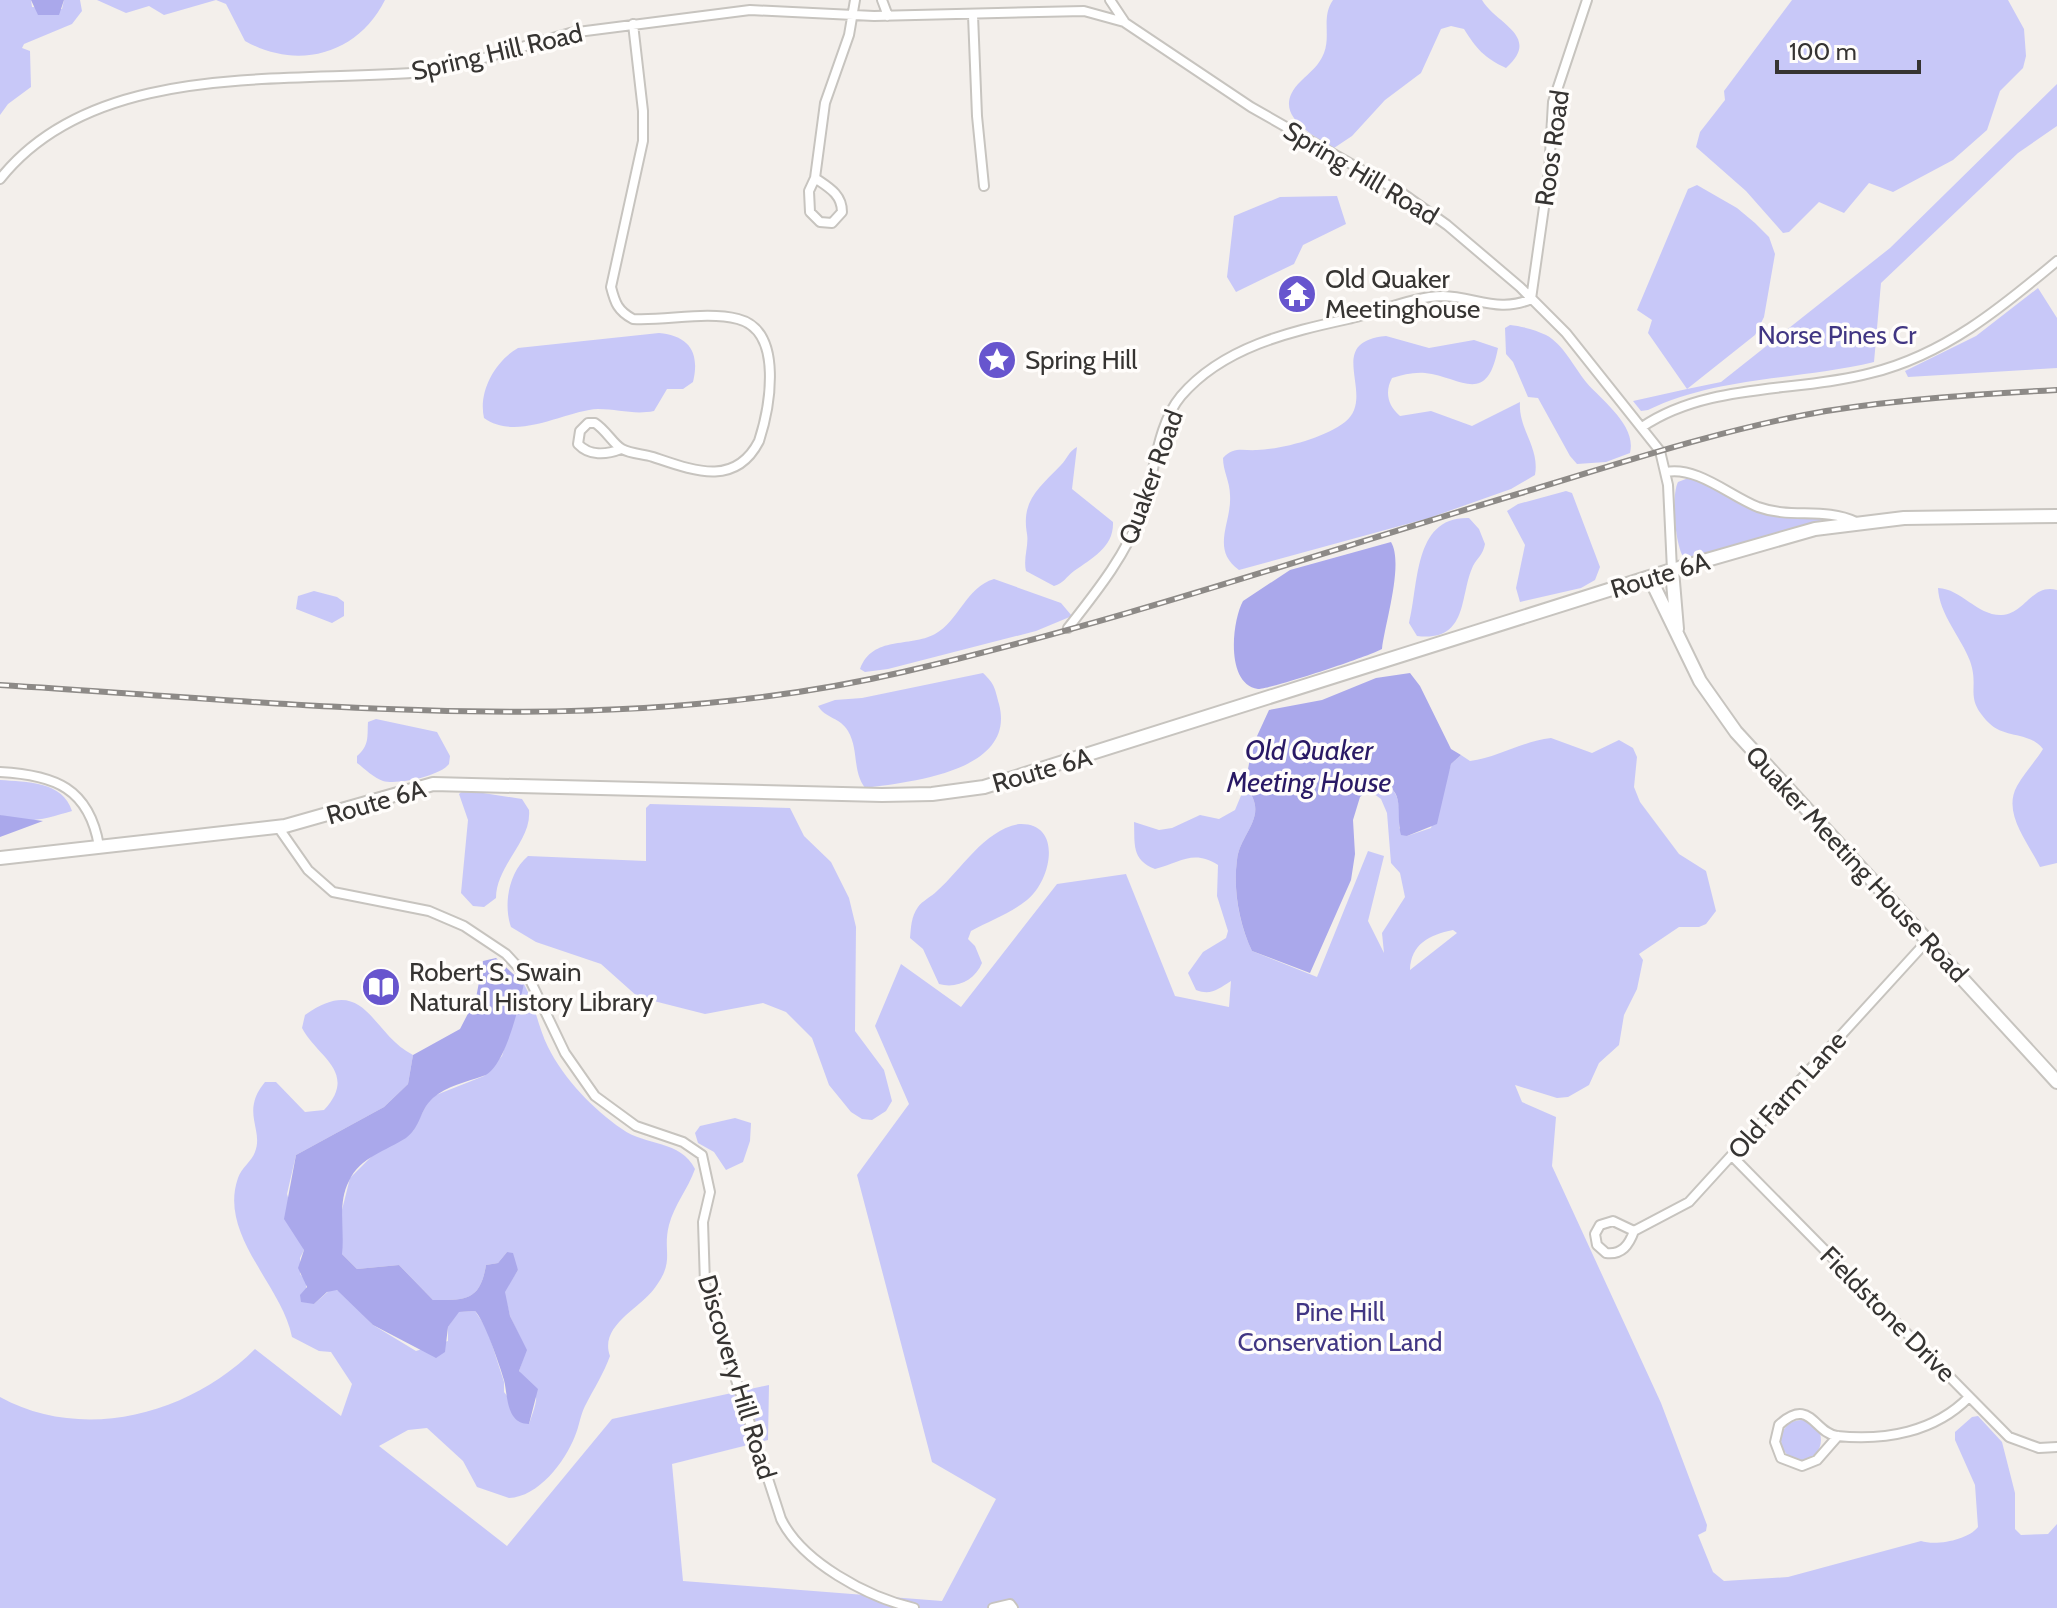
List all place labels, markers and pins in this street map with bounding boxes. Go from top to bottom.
place label: Old Quaker Meetinghouse [1325,263,1480,325]
temple icon: Old Quaker Meetinghouse [1276,273,1318,315]
place icon: Spring Hill [976,339,1018,381]
place label: Spring Hill [1025,344,1137,376]
place label: Robert S. Swain Natural History Library [409,956,654,1018]
library icon: Robert S. Swain Natural History Library [360,966,402,1008]

